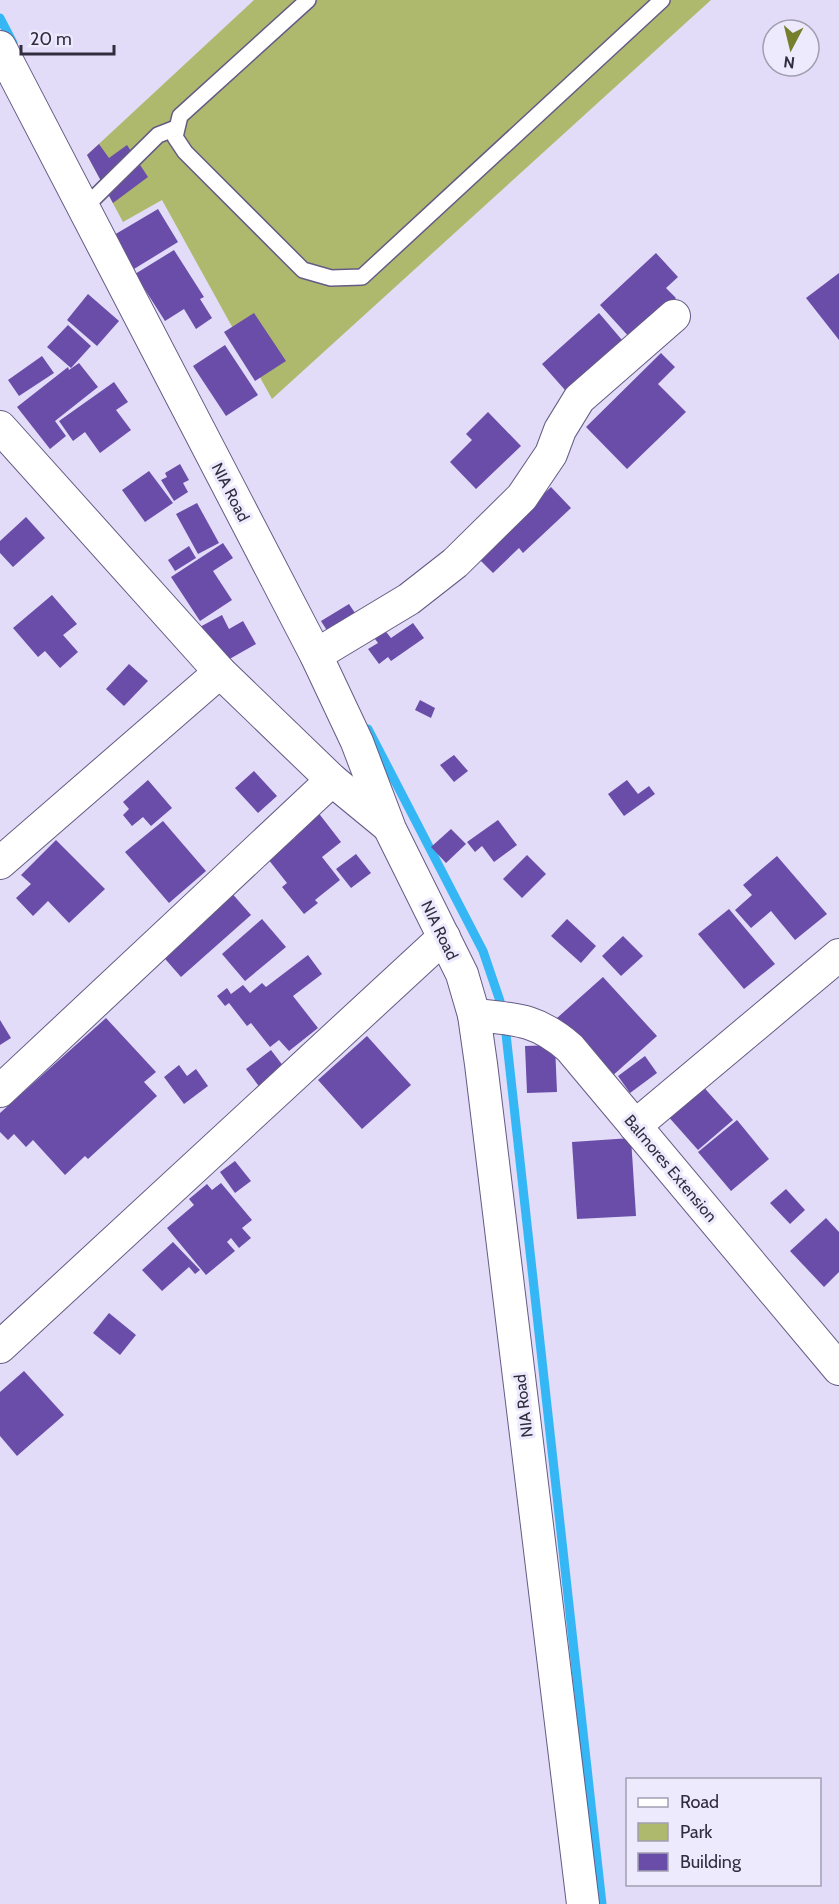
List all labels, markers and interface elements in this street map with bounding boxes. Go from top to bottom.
scale bar [21,18,114,56]
north arrow [761,18,821,78]
text: 20 m [30,28,72,50]
text: N [782,52,796,73]
street label: NIA Road [208,460,253,525]
street label: NIA Road [417,898,462,963]
street label: Balmores Extension [620,1111,721,1226]
street label: NIA Road [510,1373,537,1439]
legend [626,1778,821,1886]
text: Road [680,1791,719,1813]
text: Park [680,1821,713,1843]
text: Building [680,1851,742,1873]

